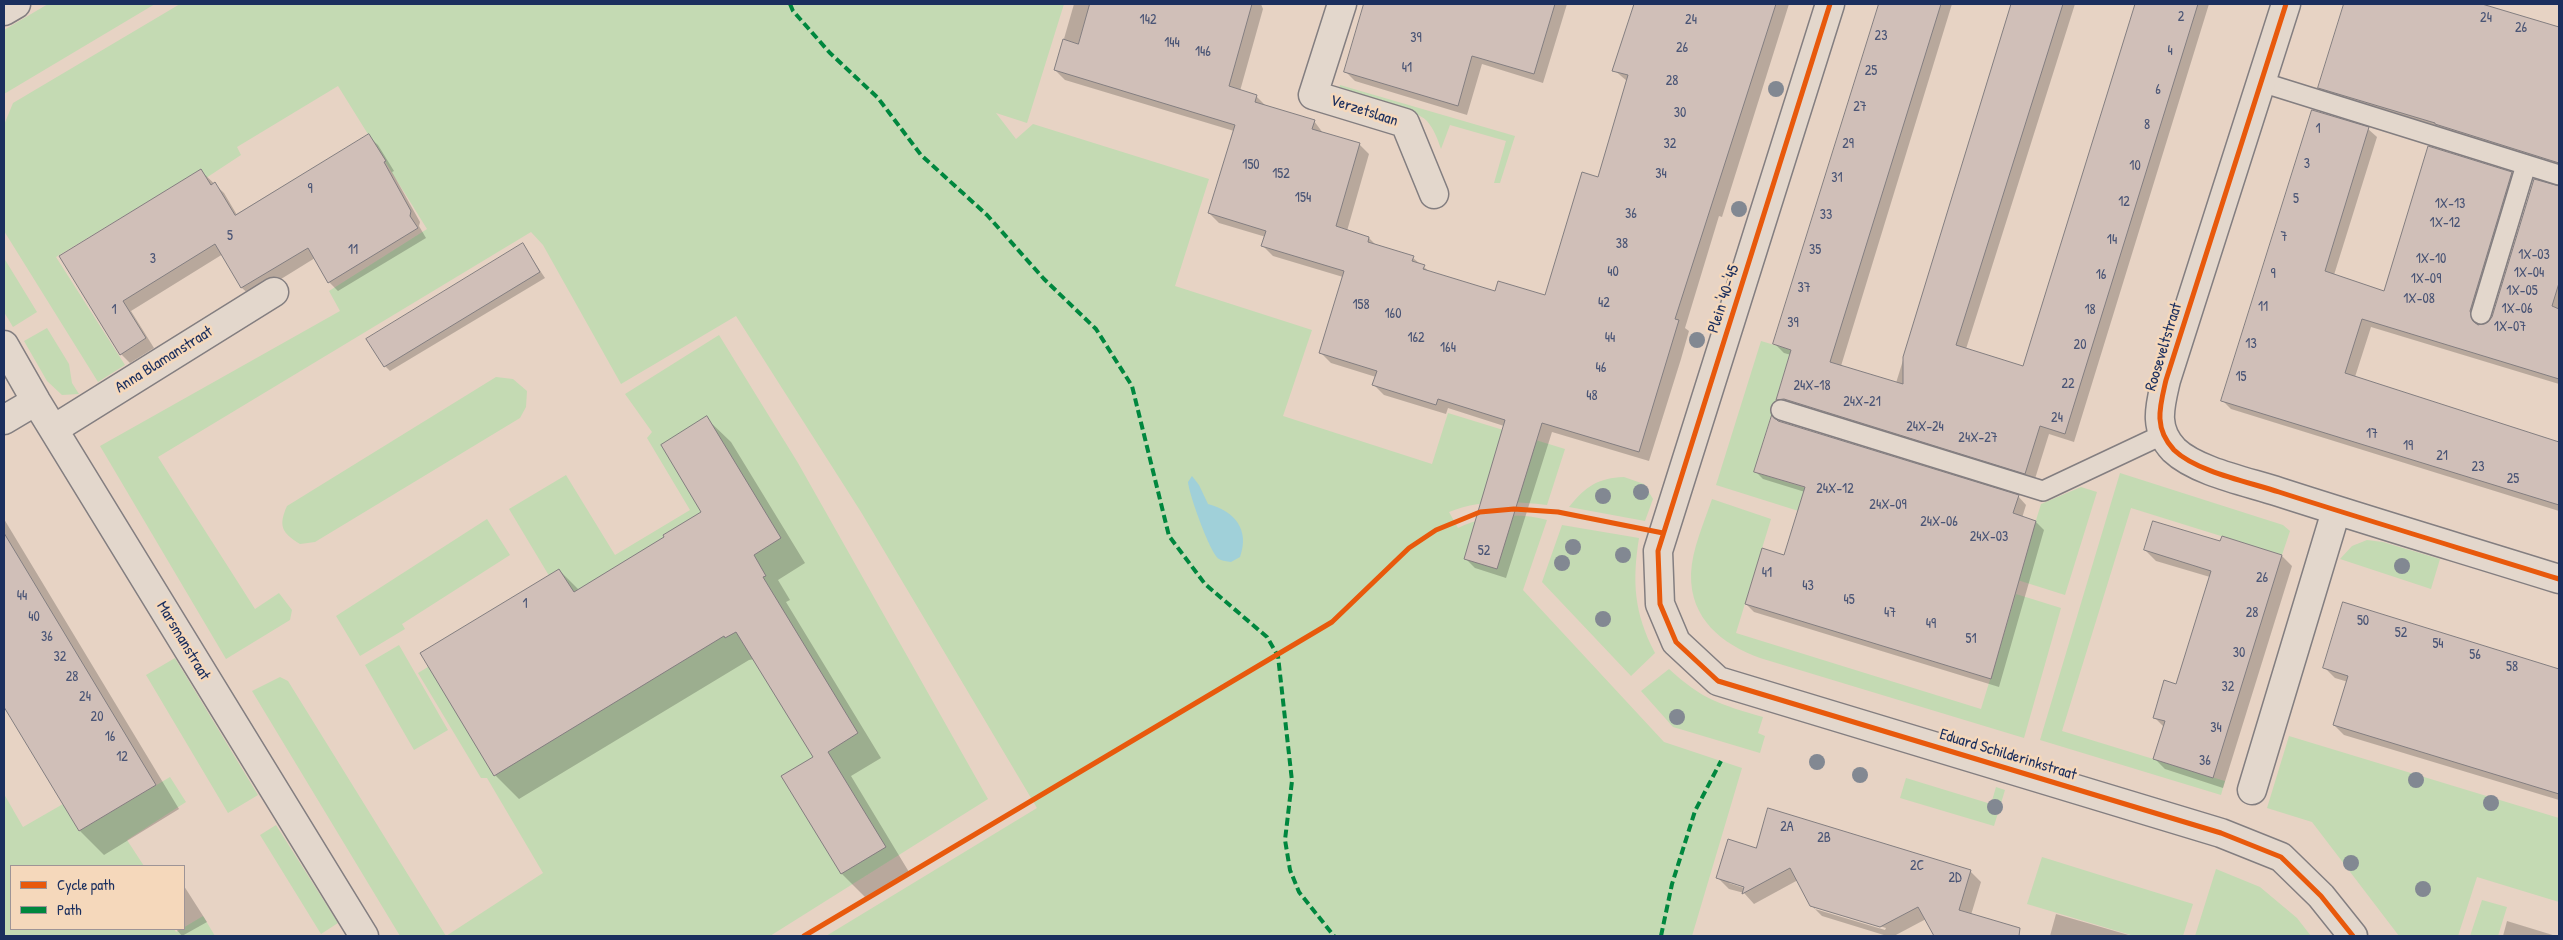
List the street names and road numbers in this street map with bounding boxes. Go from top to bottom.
street label: Verzetslaan [1328,91,1400,131]
street label: Plein '40-'45 [1704,263,1744,335]
street label: Rooseveltstraat [2142,301,2186,393]
street label: Anna Blamanstraat [112,322,216,398]
street label: Marsmanstraat [152,598,214,684]
street label: Eduard Schilderinkstraat [1937,725,2079,785]

